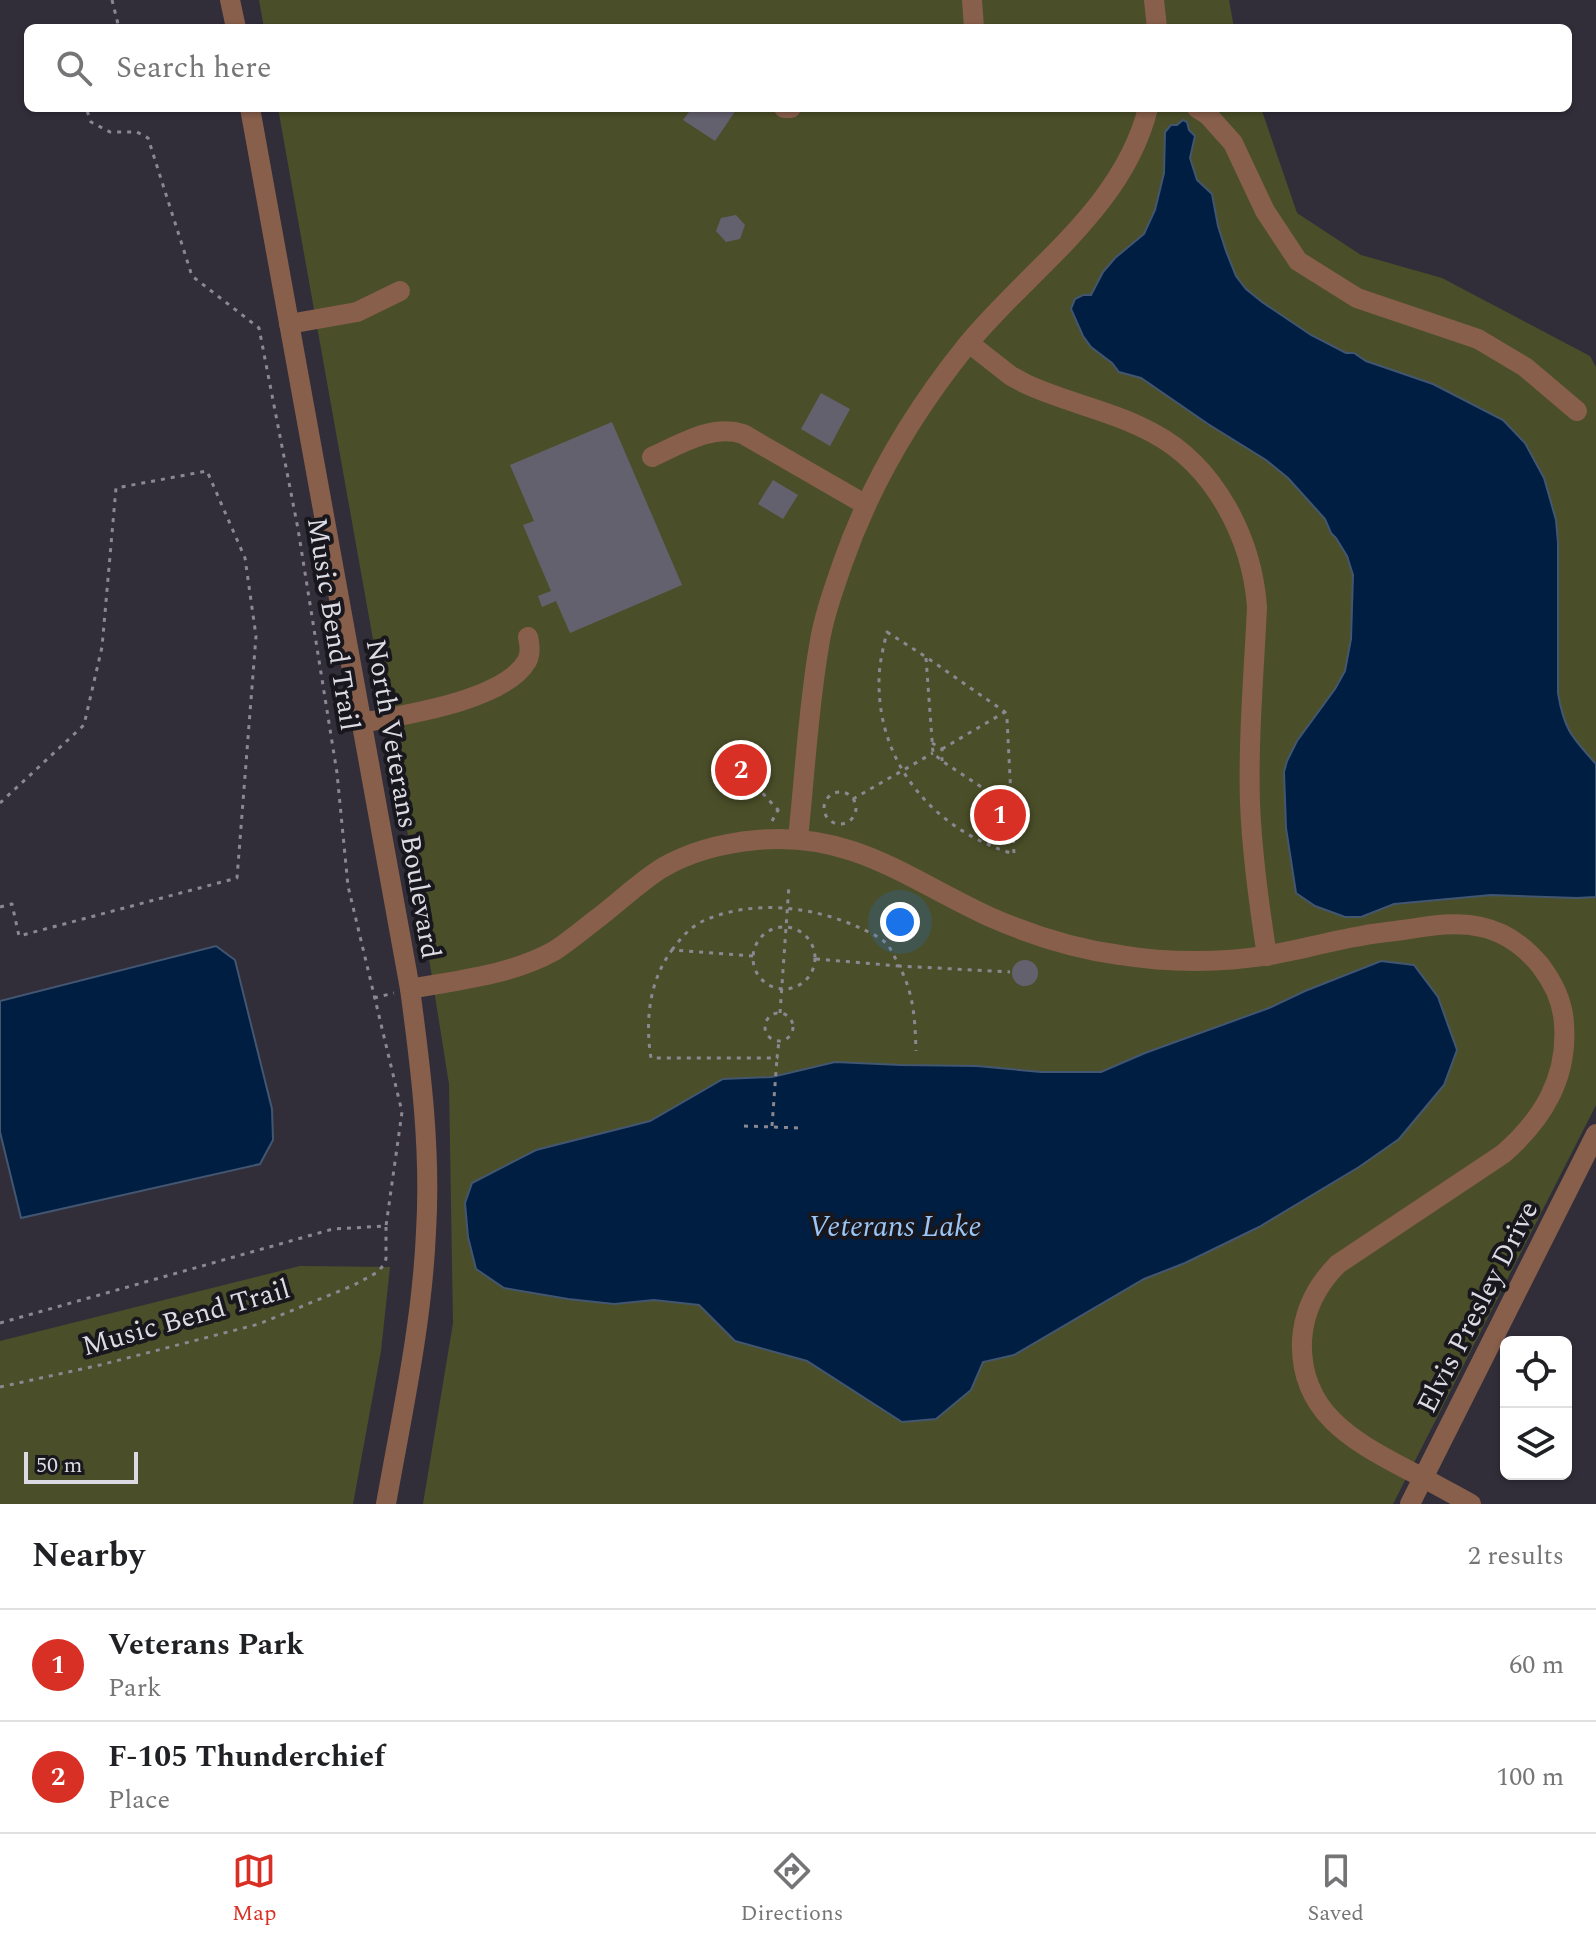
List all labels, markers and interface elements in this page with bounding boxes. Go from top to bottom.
search box [24,24,1572,112]
text: Search here [116,45,272,91]
icon: search [52,46,96,90]
street label: Music Bend Trail [295,514,371,734]
street label: North Veterans Boulevard [354,636,452,962]
pin: 2 [715,740,767,800]
pin: 1 [974,785,1026,845]
your location [880,902,920,942]
street label: Elvis Presley Drive [1406,1193,1550,1421]
water label: Veterans Lake [808,1204,982,1250]
street label: Music Bend Trail [77,1268,295,1368]
map controls [1500,1336,1572,1480]
button: locate [1500,1336,1572,1408]
button: layers [1500,1408,1572,1480]
scale bar [24,1448,138,1484]
text: 50 m [36,1449,82,1482]
text: Nearby [32,1530,145,1582]
text: 2 results [1468,1536,1564,1576]
text: Veterans Park [108,1622,304,1668]
text: 1 [51,1645,65,1685]
text: 60 m [1509,1645,1564,1685]
text: Park [108,1668,162,1708]
text: F-105 Thunderchief [108,1734,385,1780]
text: 2 [51,1757,65,1797]
text: 100 m [1496,1757,1564,1797]
text: Place [108,1780,170,1820]
tab: Map [232,1849,276,1930]
tab: Directions [741,1849,843,1930]
tab: Saved [1307,1849,1364,1930]

